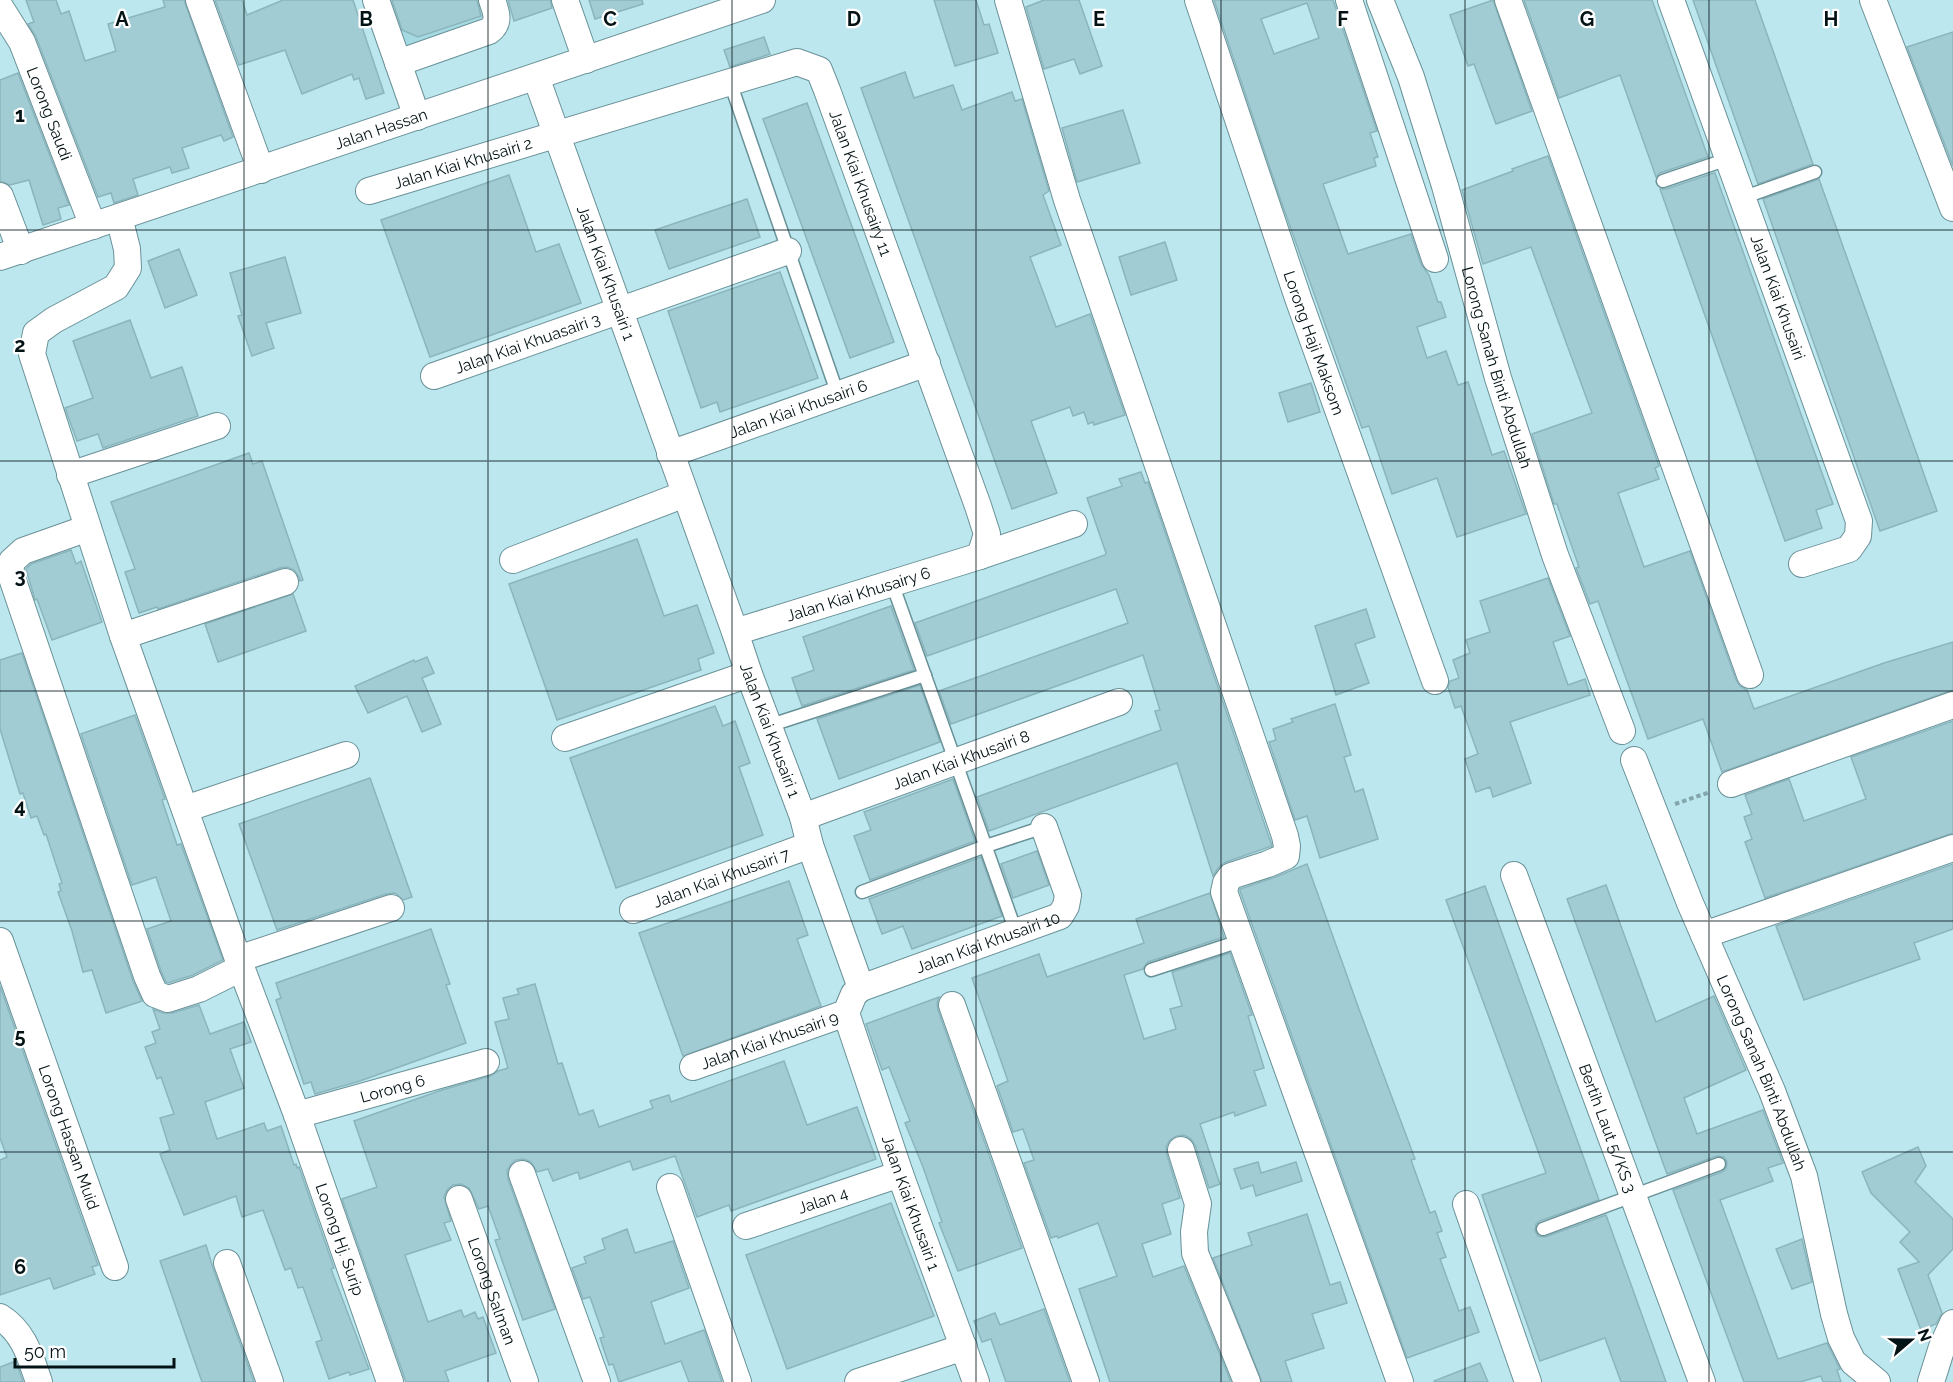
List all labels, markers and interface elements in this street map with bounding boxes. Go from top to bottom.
text: A [115,7,129,31]
text: B [359,7,373,31]
text: C [603,7,617,31]
text: D [847,7,861,31]
text: E [1093,7,1105,31]
text: F [1337,7,1349,31]
text: G [1580,7,1594,31]
text: H [1824,7,1838,31]
street label: Lorong Saudi [23,64,76,163]
text: 1 [15,103,25,127]
street label: Jalan Hassan [332,104,430,153]
street label: Jalan Kiai Khusairy 11 [826,108,896,259]
street label: Jalan Kiai Khusairi 2 [391,133,534,193]
street label: Jalan Kiai Khusairi 1 [573,203,639,343]
street label: Jalan Kiai Khusairi [1747,232,1809,362]
street label: Lorong Sanah Binti Abdullah [1458,264,1536,471]
street label: Lorong Haji Maksom [1280,268,1349,418]
street label: Jalan Kiai Khuasairi 3 [452,309,602,377]
text: 2 [14,333,26,357]
street label: Jalan Kiai Khusairi 6 [727,375,870,442]
street label: Jalan Kiai Khusairy 6 [784,563,932,625]
text: 3 [14,564,26,588]
street label: Jalan Kiai Khusairi 1 [737,661,804,800]
street label: Jalan Kiai Khusairi 8 [890,726,1032,793]
text: 4 [14,794,26,818]
street label: Jalan Kiai Khusairi 7 [650,844,792,911]
street label: Jalan Kiai Khusairi 10 [913,907,1063,977]
street label: Lorong Sanah Binti Abdullah [1713,972,1811,1173]
street label: Jalan Kiai Khusairi 9 [698,1007,841,1073]
text: 5 [14,1024,26,1048]
street label: Bertih Laut 5/KS 3 [1575,1061,1640,1195]
street label: Lorong Hassan Muid [35,1062,103,1212]
street label: Lorong 6 [358,1070,427,1106]
street label: Jalan Kiai Khusairi 1 [878,1133,944,1273]
street label: Lorong Hj. Surip [312,1181,369,1298]
street label: Jalan 4 [795,1183,850,1217]
street label: Lorong Salman [464,1235,520,1347]
text: 6 [14,1255,26,1279]
north arrow [1881,1310,1941,1370]
text: N [1914,1326,1936,1344]
scale bar [15,1331,174,1369]
text: 50 m [24,1341,66,1362]

